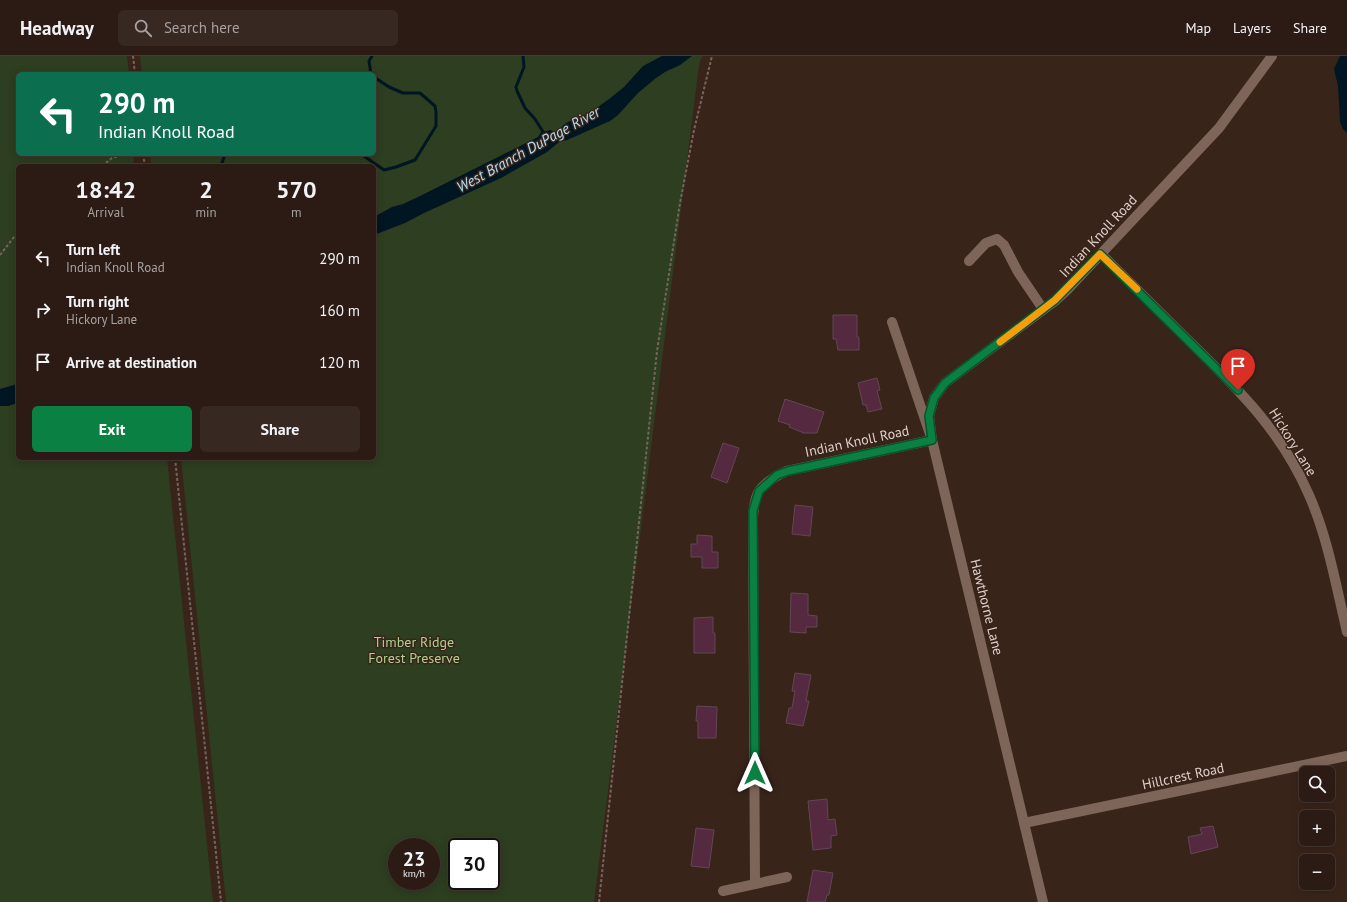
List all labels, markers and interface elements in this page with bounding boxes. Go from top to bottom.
search box [118,10,398,46]
text: Headway [20,16,94,40]
icon: search [132,17,154,39]
text: Search here [164,18,240,37]
text: Map [1185,19,1211,37]
text: Layers [1233,19,1271,37]
text: Share [1293,19,1327,37]
text: 290 m [98,84,175,121]
icon: left [32,88,84,140]
water label: West Branch DuPage River [453,101,604,196]
text: Indian Knoll Road [98,120,235,143]
text: 18:42 [75,174,136,205]
text: 2 [199,174,213,205]
text: 570 [276,174,317,205]
street label: Indian Knoll Road [1055,191,1141,281]
text: Arrival [88,204,124,221]
text: min [195,204,217,221]
text: m [291,204,302,221]
text: Turn left [66,240,120,259]
icon: left [32,247,54,269]
text: 290 m [319,249,360,268]
text: Indian Knoll Road [66,259,165,276]
text: Turn right [66,292,129,311]
icon: right [32,299,54,321]
text: 160 m [319,301,360,320]
text: Hickory Lane [66,311,137,328]
pin [1221,349,1255,390]
icon: arrive [32,351,54,373]
text: Arrive at destination [66,353,197,372]
text: 120 m [319,353,360,372]
icon: arrive [1227,355,1249,377]
street label: Hickory Lane [1265,405,1321,479]
button: Exit [32,406,192,452]
button: Share [200,406,360,452]
street label: Indian Knoll Road [803,421,911,461]
street label: Hawthorne Lane [966,557,1008,657]
park label: Timber Ridge Forest Preserve [368,633,460,667]
position arrow [734,752,776,794]
street label: Hillcrest Road [1140,759,1226,793]
map controls [1299,766,1335,890]
button: search [1299,766,1335,802]
button: + [1299,810,1335,846]
speed limit sign: 30 [448,838,500,890]
text: 23 [403,846,425,872]
button: − [1299,854,1335,890]
text: km/h [403,867,425,880]

